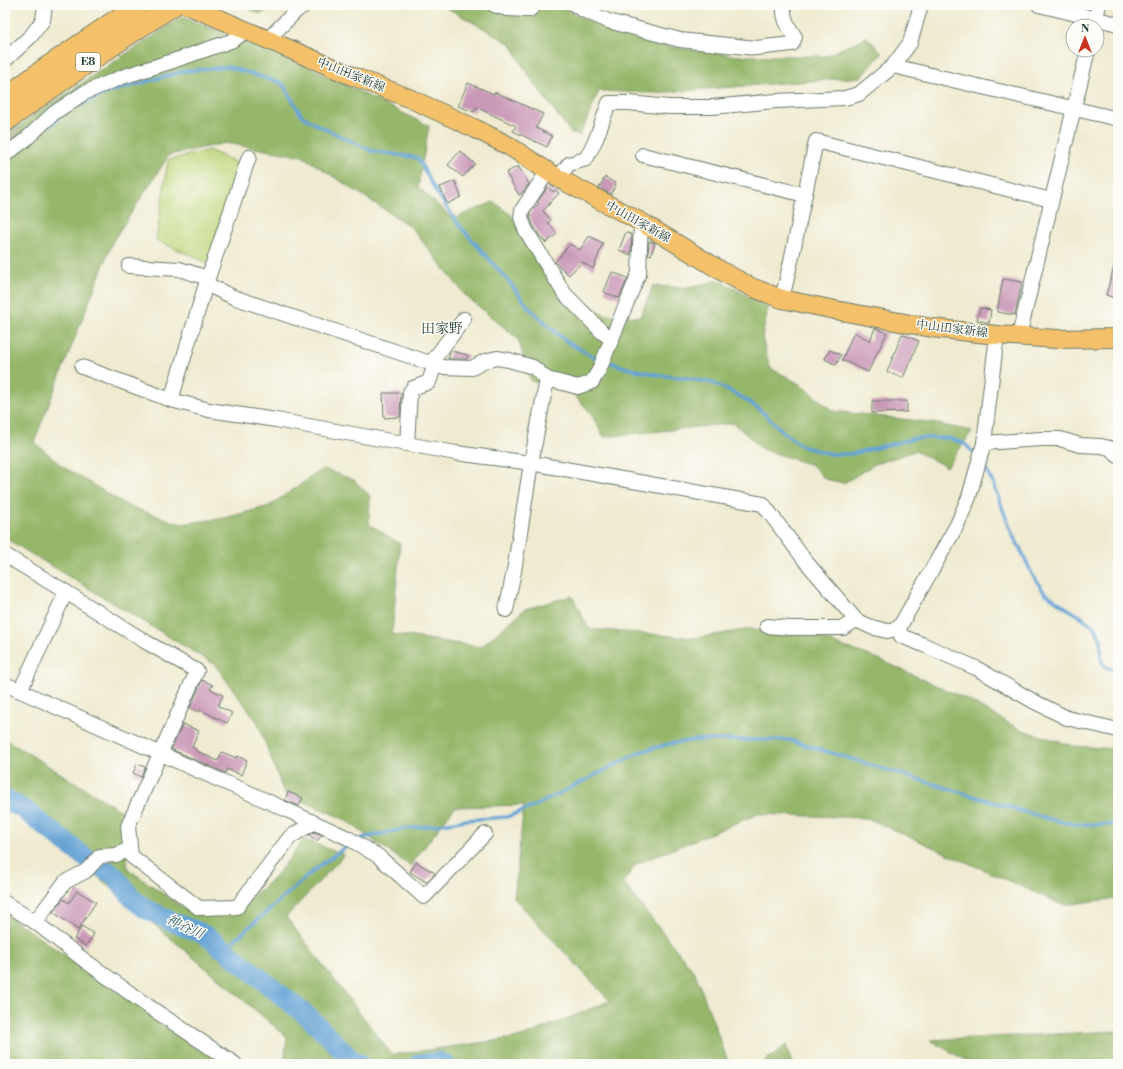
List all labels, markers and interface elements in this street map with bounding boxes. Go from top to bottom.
north arrow [1065,18,1105,58]
text: N [1081,22,1090,36]
road number: E8 [76,53,100,71]
street label: 中山田家新線 [315,55,387,95]
street label: 中山田家新線 [603,198,673,246]
street label: 中山田家新線 [915,317,989,341]
district label: 田家野 [421,320,463,338]
water label: 神谷川 [164,912,208,943]

